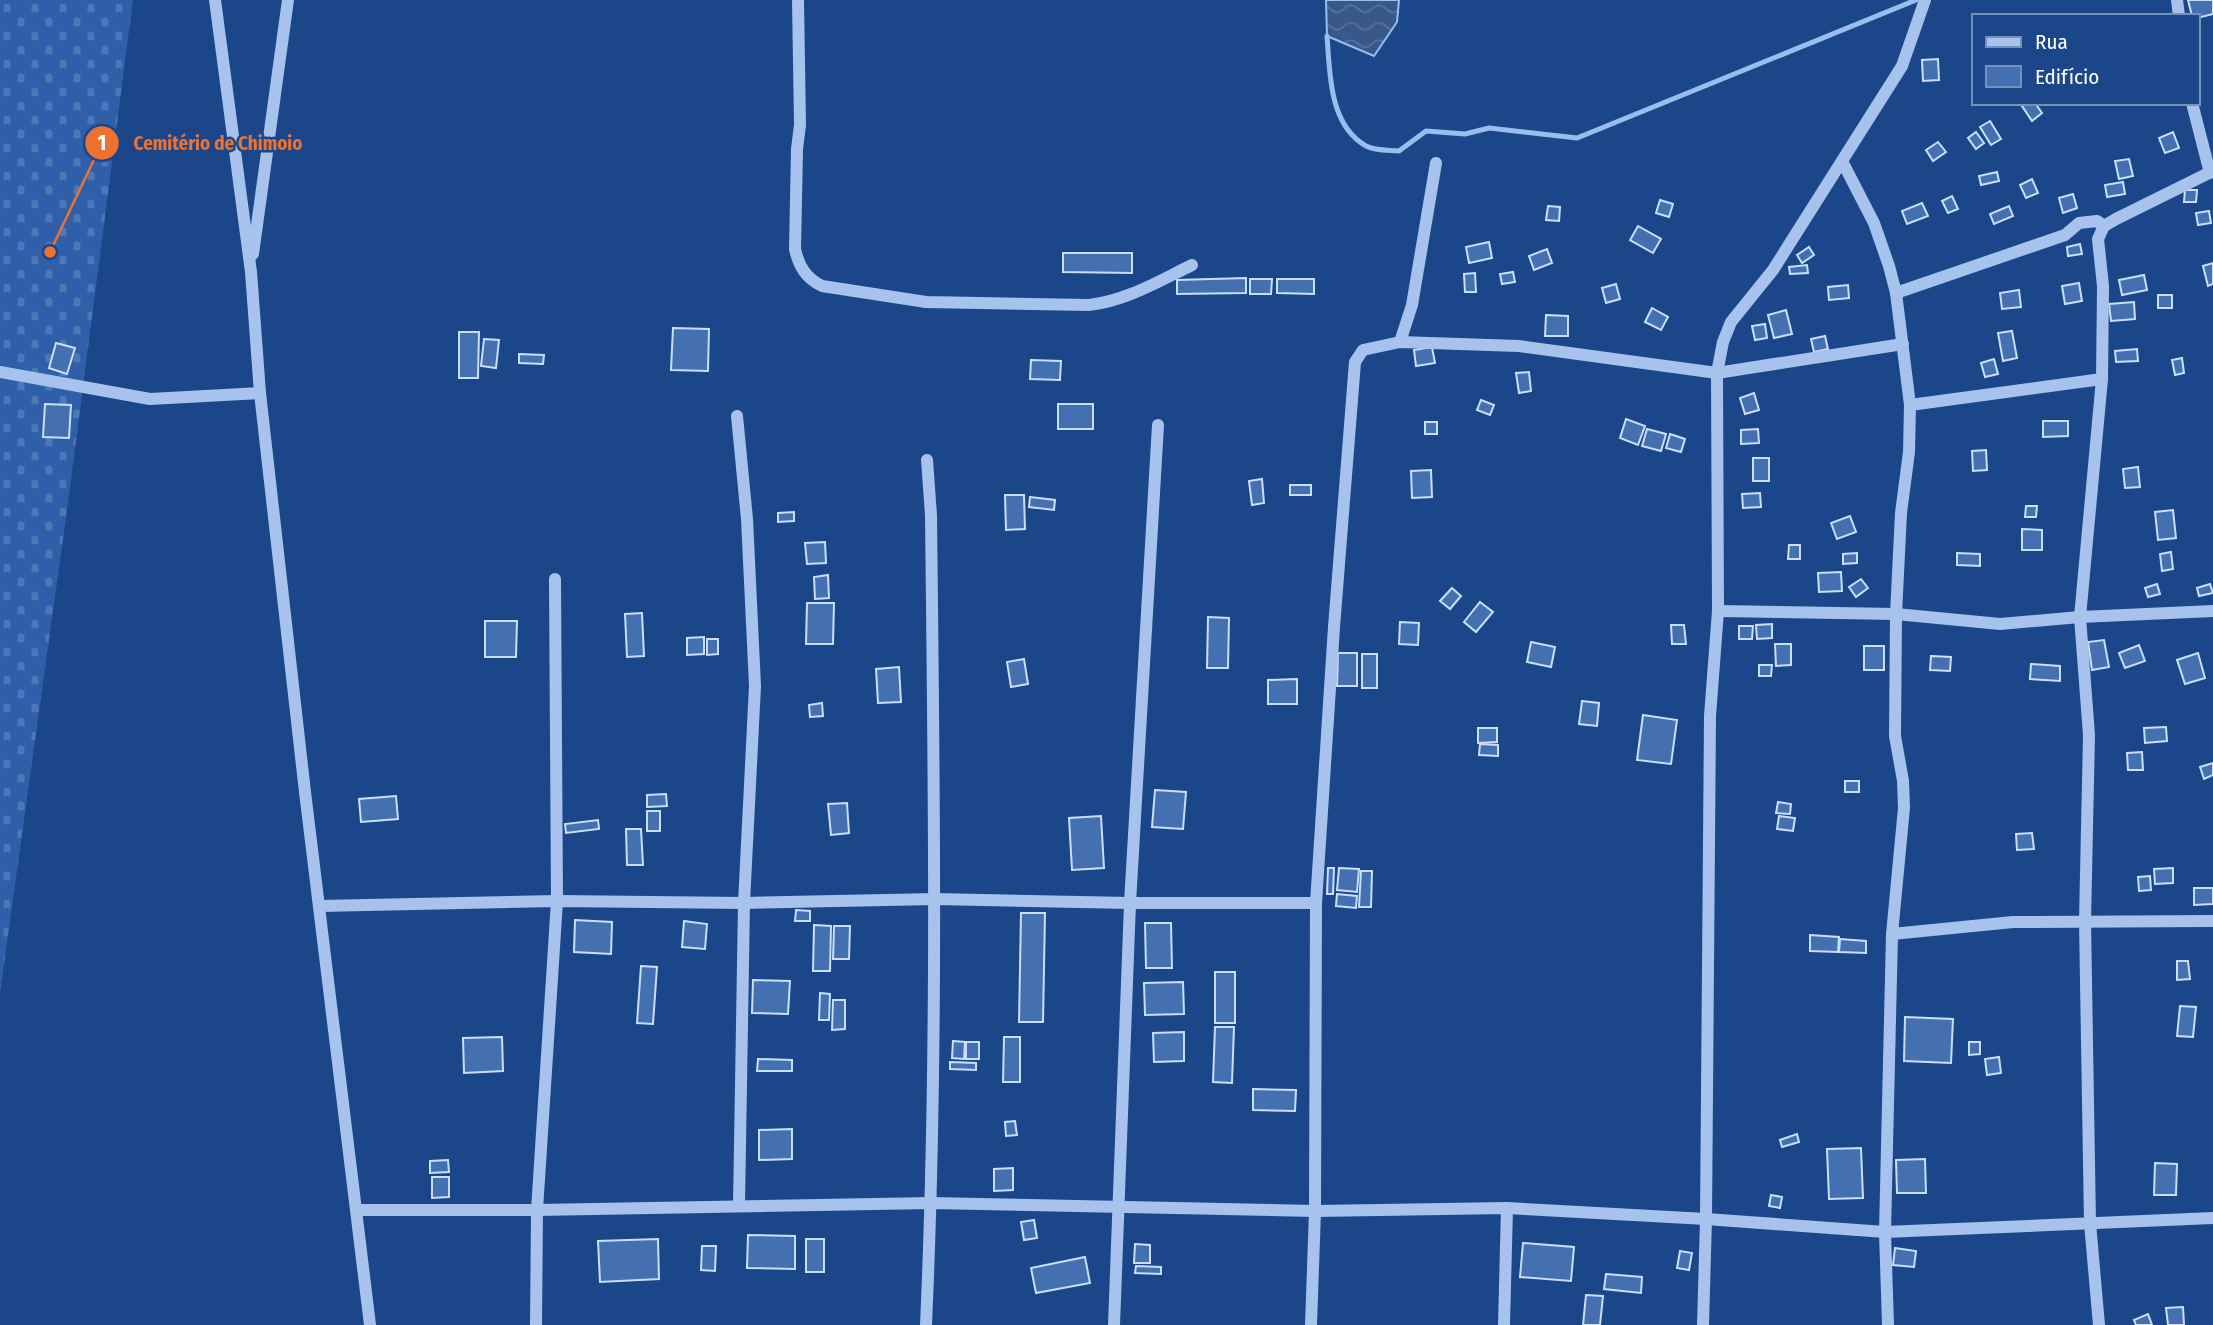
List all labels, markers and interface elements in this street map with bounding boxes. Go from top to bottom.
legend [1972,14,2199,105]
text: Rua [2035,29,2068,55]
text: Edifício [2035,64,2099,90]
callout: Cemitério de Chimoio [84,123,316,163]
text: 1 [98,130,106,156]
text: Cemitério de Chimoio [134,132,302,155]

